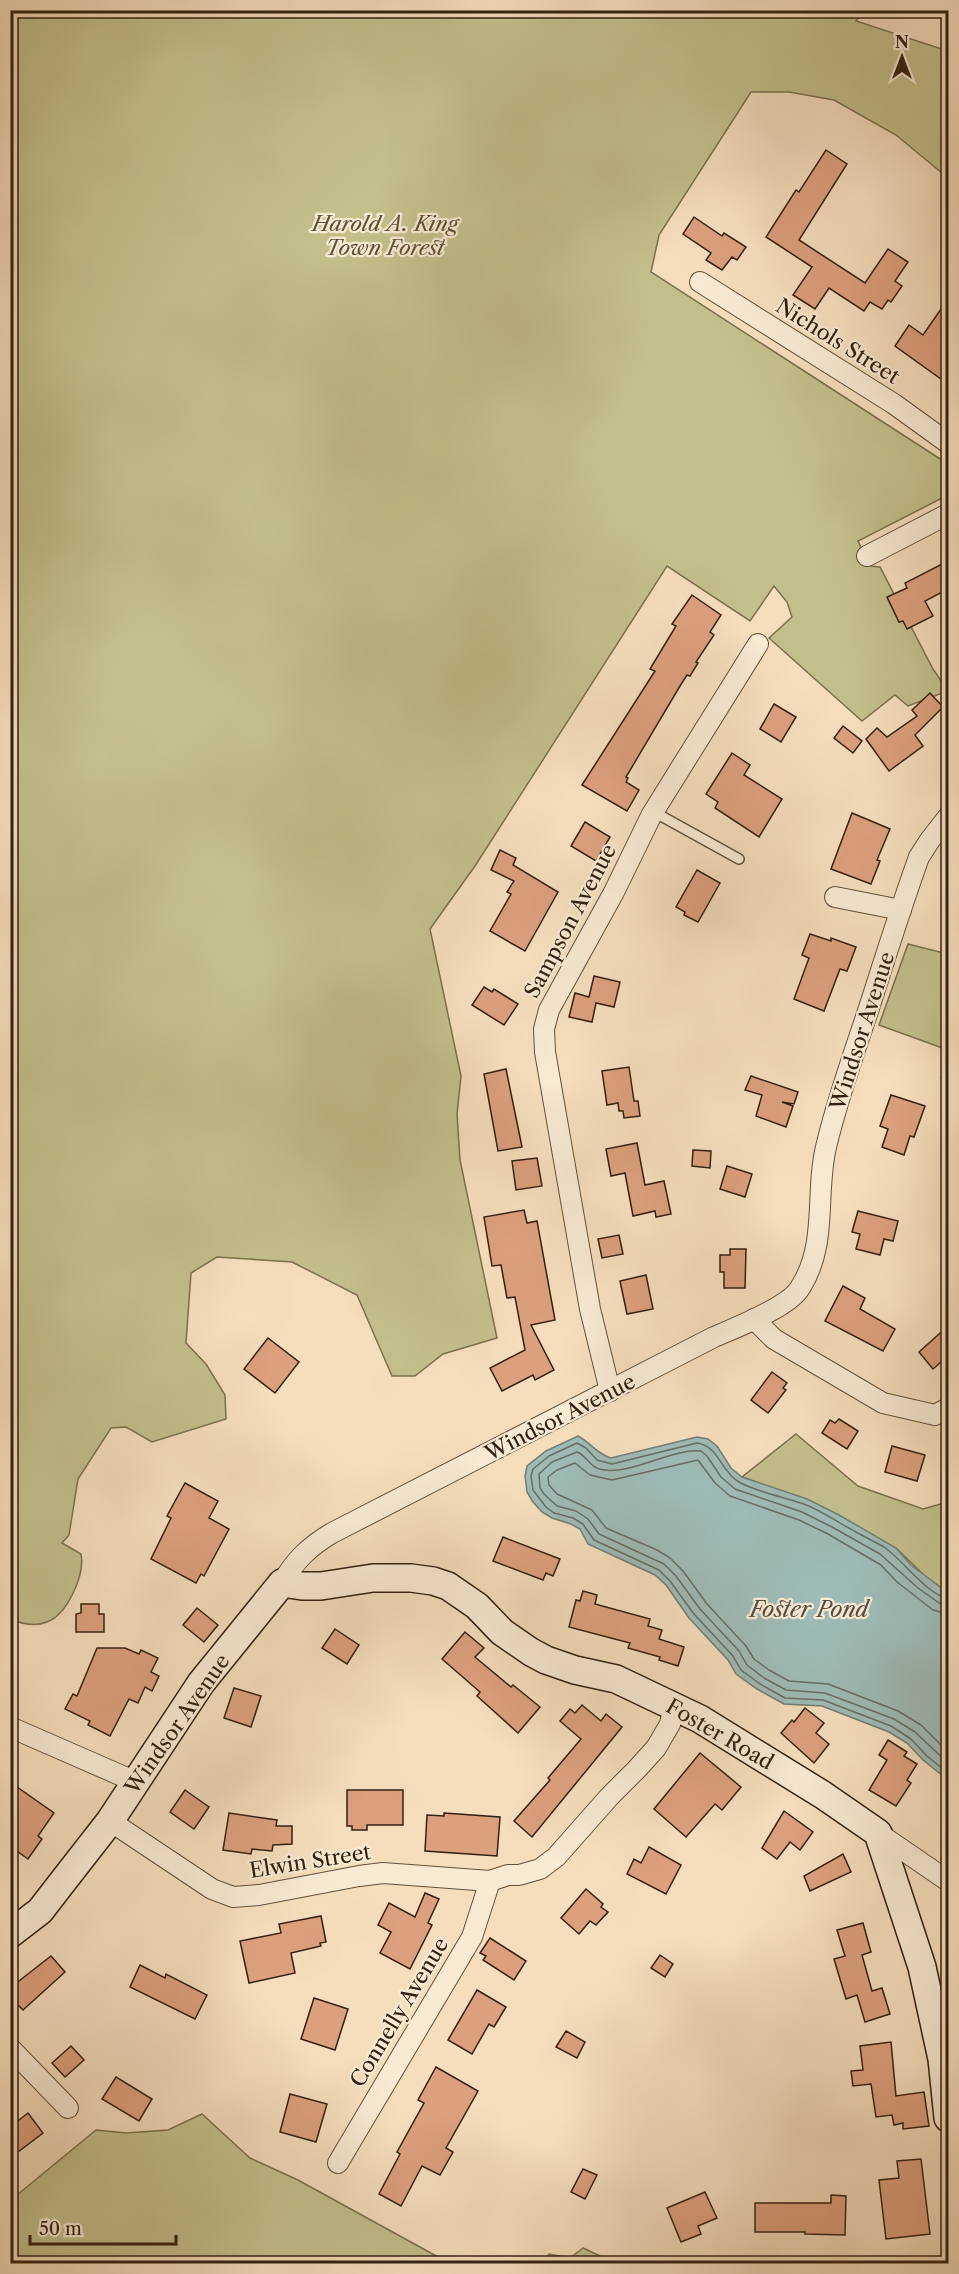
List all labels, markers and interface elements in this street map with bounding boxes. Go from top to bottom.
north arrow [872,27,932,87]
text: N [895,32,909,52]
park label: Harold A. King Town Forest [310,211,461,260]
street label: Nichols Street [772,293,905,389]
street label: Sampson Avenue [519,840,621,1002]
street label: Windsor Avenue [824,949,899,1114]
street label: Windsor Avenue [480,1368,639,1466]
water label: Foster Pond [748,1596,870,1623]
street label: Windsor Avenue [119,1649,235,1800]
street label: Foster Road [662,1693,778,1775]
street label: Elwin Street [248,1839,373,1883]
street label: Connelly Avenue [345,1933,453,2091]
scale bar [30,2208,176,2246]
text: 50 m [39,2218,82,2240]

